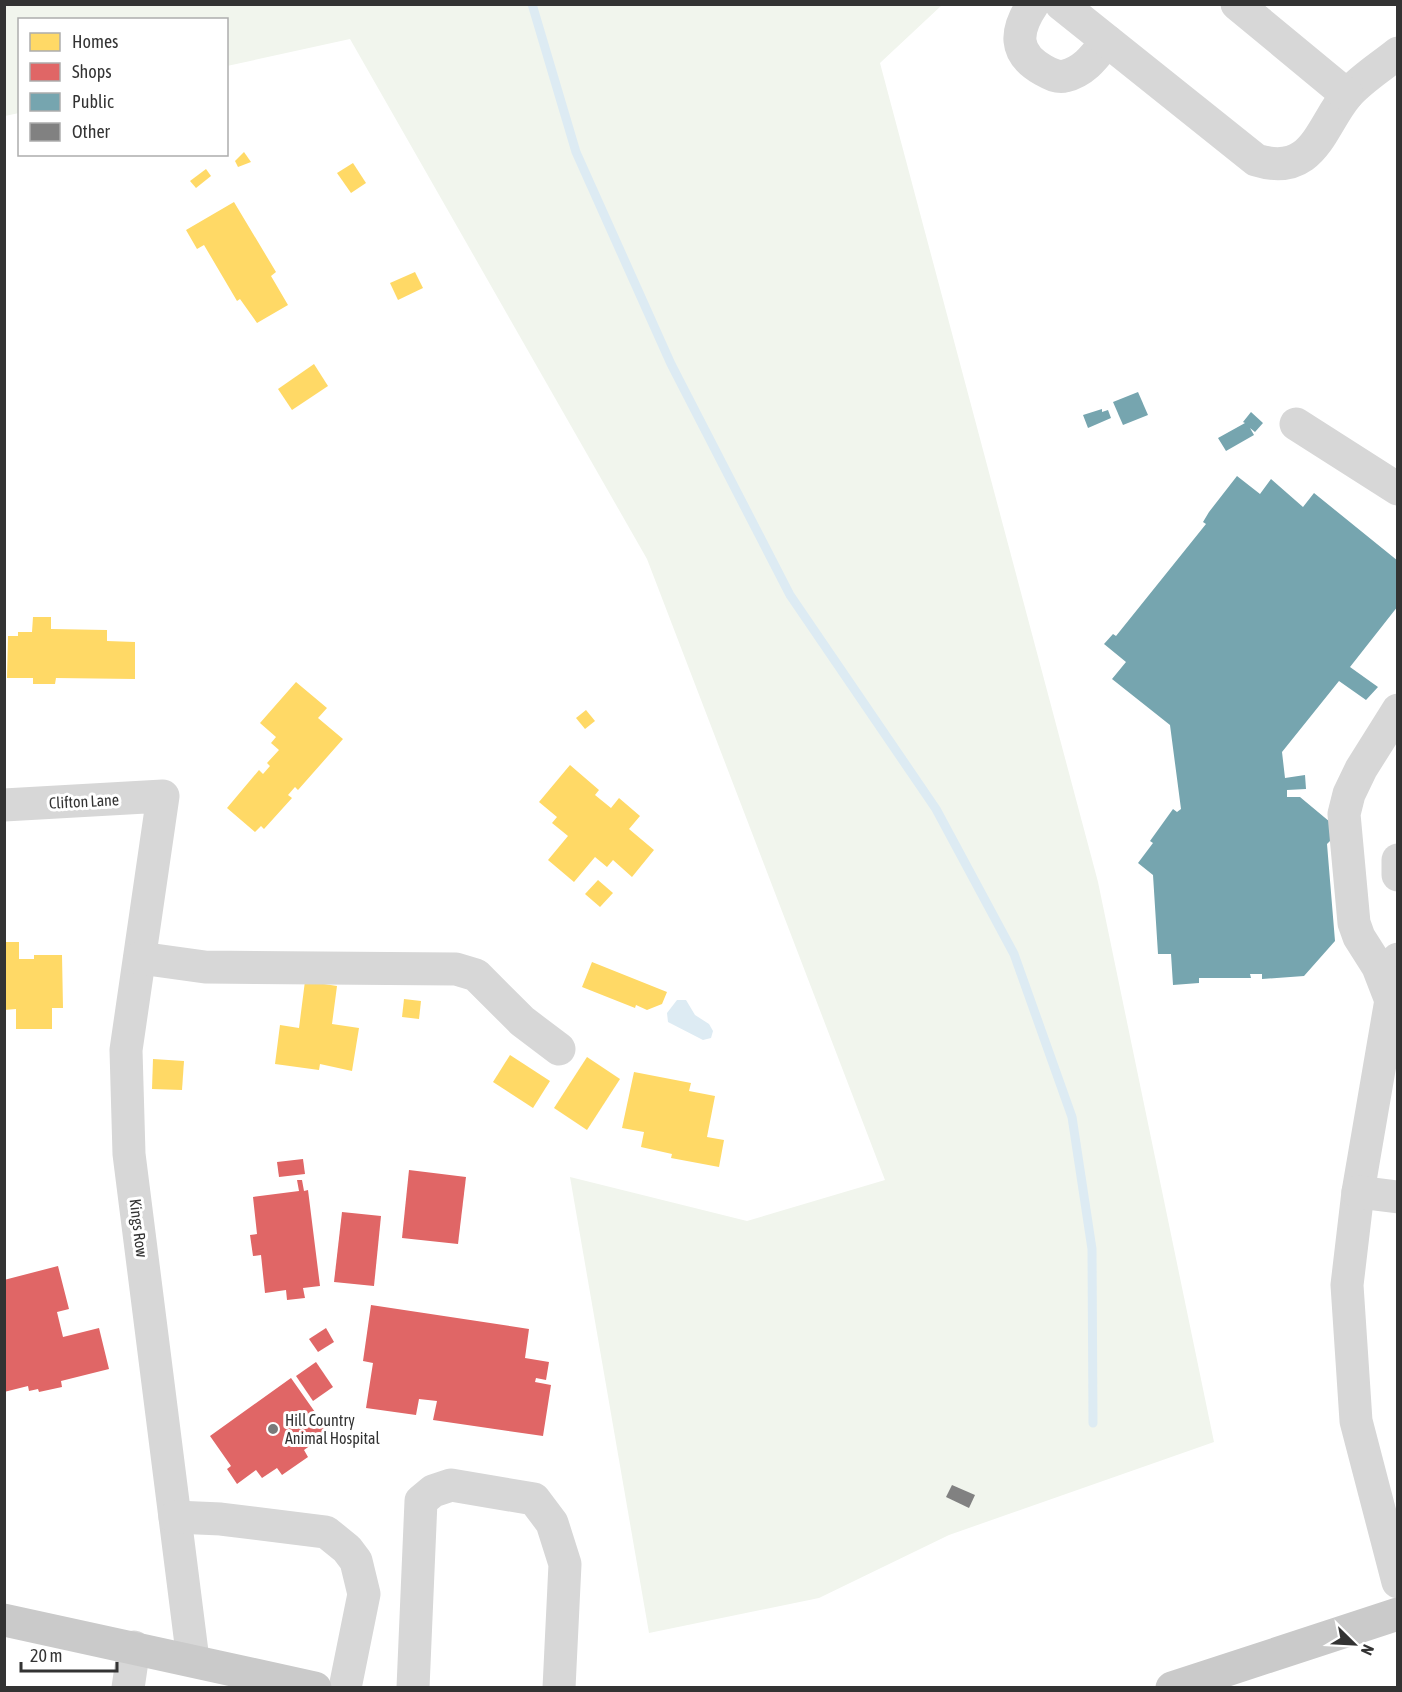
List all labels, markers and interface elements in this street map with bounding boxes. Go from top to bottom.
legend [18,18,228,156]
text: Homes [72,31,118,52]
text: Shops [72,61,112,82]
text: Public [72,91,114,112]
text: Other [72,121,111,142]
street label: Clifton Lane [49,790,119,812]
street label: Kings Row [125,1198,152,1259]
place label: Hill Country Animal Hospital [285,1411,380,1448]
marker: Hill Country Animal Hospital [266,1422,280,1436]
north arrow [1324,1614,1384,1674]
scale bar [21,1635,117,1673]
text: N [1358,1642,1378,1658]
text: 20 m [30,1645,62,1666]

